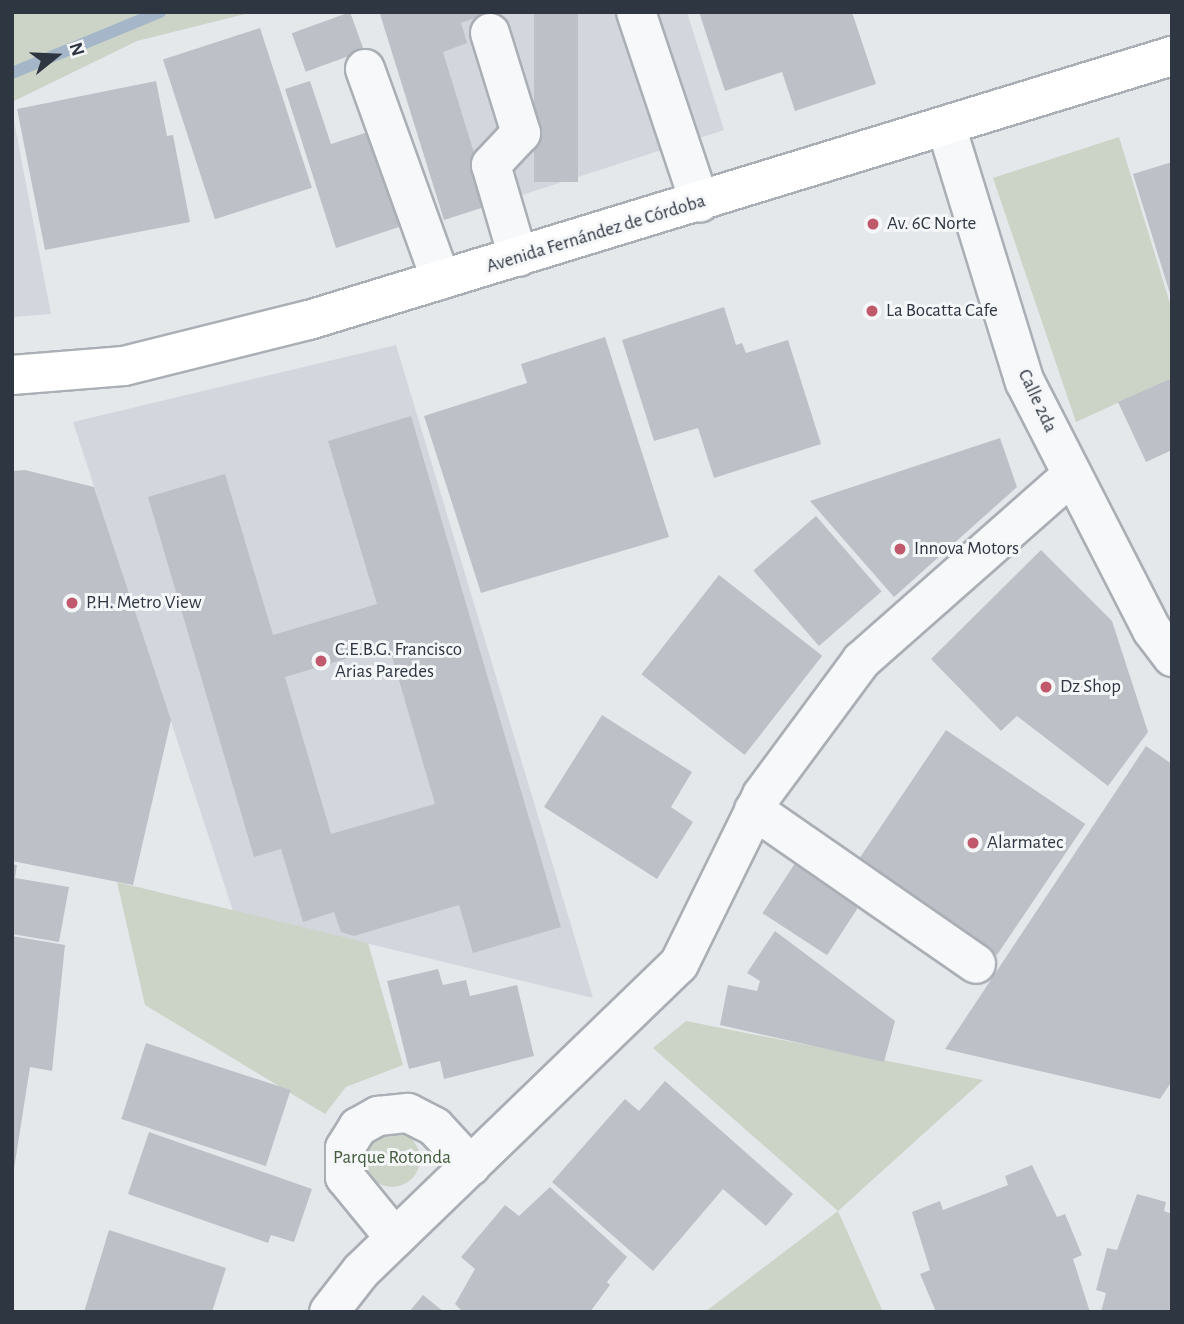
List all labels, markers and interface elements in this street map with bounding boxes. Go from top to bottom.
north arrow [21,21,91,91]
text: N [65,40,88,59]
street label: Avenida Fernández de Córdoba [484,190,708,278]
place label: Av. 6C Norte [887,213,976,235]
marker: Av. 6C Norte [865,216,881,232]
place label: La Bocatta Cafe [886,300,998,322]
marker: La Bocatta Cafe [864,303,880,319]
street label: Calle 2da [1012,366,1062,436]
place label: Innova Motors [914,538,1019,560]
marker: Innova Motors [892,541,908,557]
place label: P.H. Metro View [86,592,202,614]
marker: P.H. Metro View [64,595,80,611]
place label: C.E.B.G. Francisco Arias Paredes [335,639,462,683]
marker: C.E.B.G. Francisco Arias Paredes [313,653,329,669]
place label: Dz Shop [1060,676,1121,698]
marker: Dz Shop [1038,679,1054,695]
place label: Alarmatec [987,832,1063,854]
marker: Alarmatec [965,835,981,851]
park label: Parque Rotonda [333,1147,451,1169]

